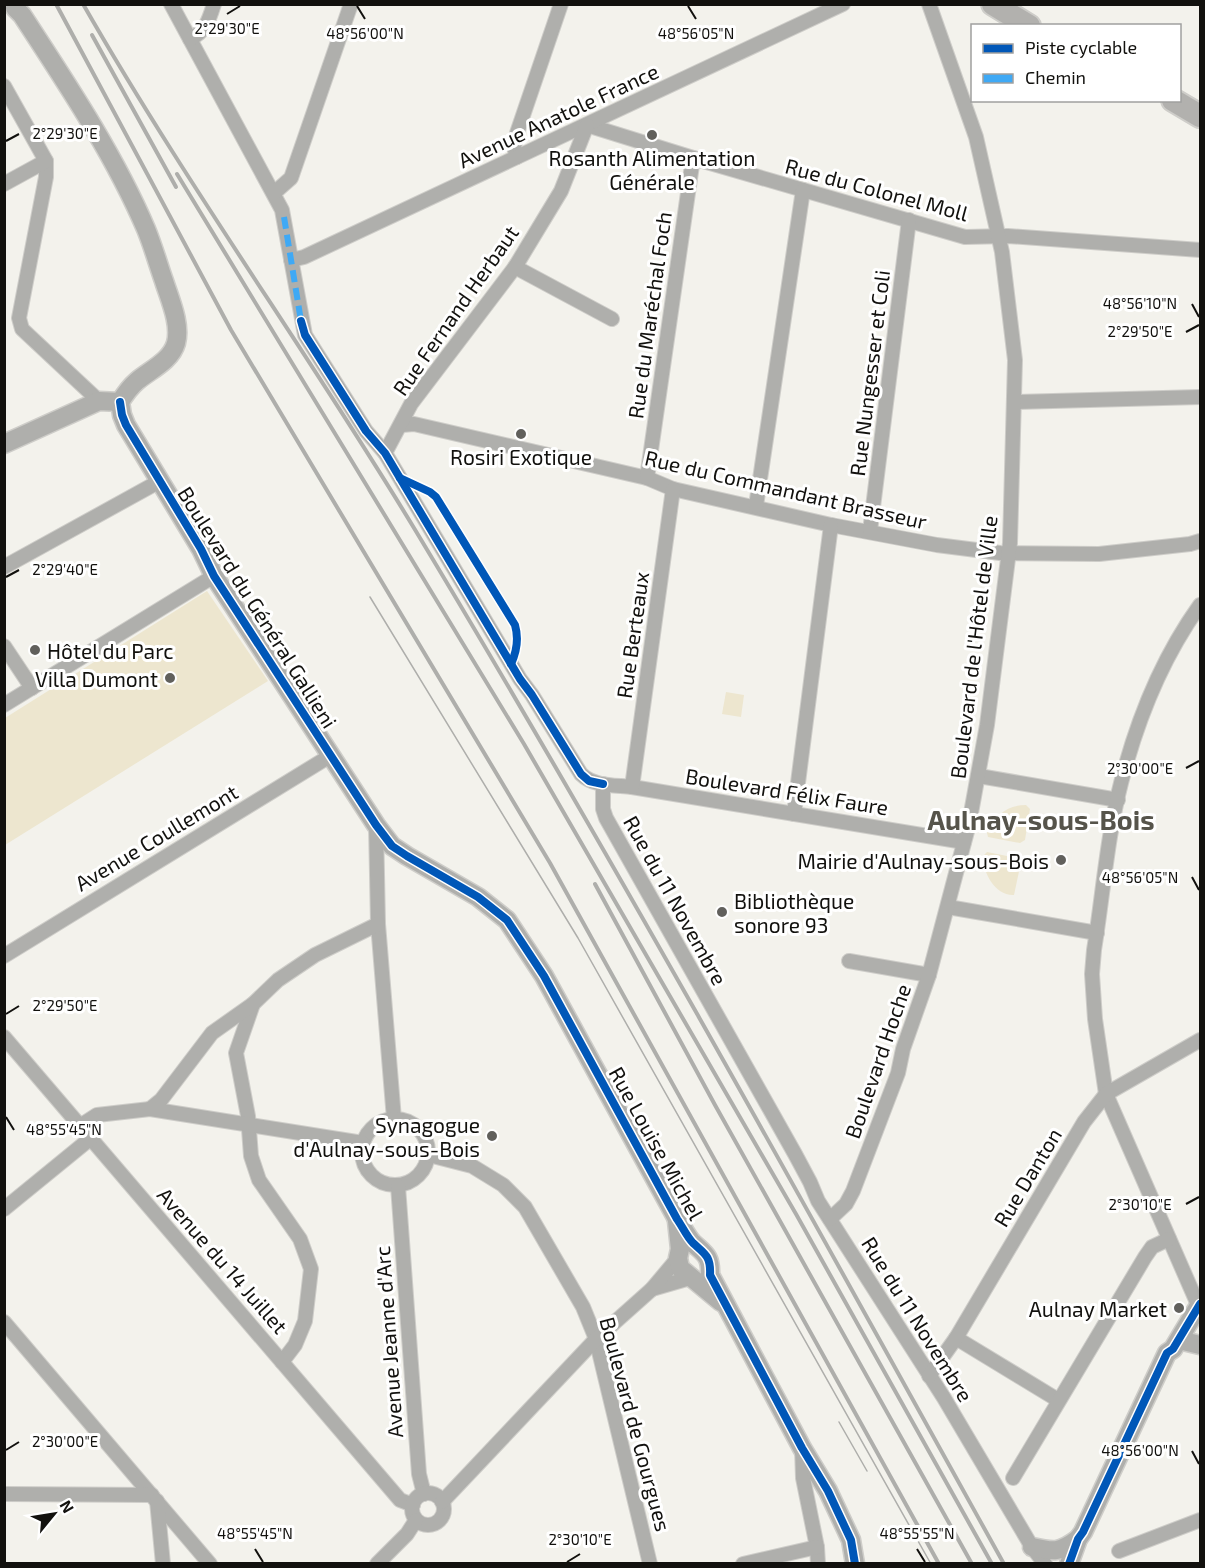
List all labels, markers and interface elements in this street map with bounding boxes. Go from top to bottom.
text: 2°29'30"E [194,19,260,37]
text: 48°56'00"N [326,24,404,42]
text: 48°56'05"N [658,24,734,42]
legend [971,24,1181,102]
text: Piste cyclable [1025,36,1137,58]
street label: Avenue Anatole France [454,58,662,172]
text: Chemin [1025,66,1086,88]
text: 2°29'30"E [32,124,98,142]
marker: Rosanth Alimentation Générale [645,128,659,142]
place label: Rosanth Alimentation Générale [549,145,755,194]
street label: Rue du Colonel Moll [783,153,972,226]
street label: Rue du Maréchal Foch [622,210,676,420]
street label: Rue Fernand Herbaut [387,220,523,400]
street label: Rue Nungesser et Coli [844,269,894,477]
text: 48°56'10"N [1103,294,1177,312]
text: 2°29'50"E [1108,322,1172,340]
marker: Rosiri Exotique [514,427,528,441]
place label: Rosiri Exotique [450,444,592,469]
street label: Rue du Commandant Brasseur [643,444,930,534]
street label: Boulevard du Général Gallieni [173,482,343,732]
street label: Boulevard de l'Hôtel de Ville [944,514,1002,780]
text: 2°29'40"E [32,560,98,578]
street label: Rue Berteaux [611,570,653,700]
place label: Hôtel du Parc [47,638,174,663]
marker: Hôtel du Parc [28,643,42,657]
place label: Villa Dumont [35,666,158,691]
marker: Villa Dumont [163,671,177,685]
text: 2°30'00"E [1107,759,1173,777]
street label: Boulevard Félix Faure [684,763,890,819]
street label: Avenue Coullemont [70,779,242,895]
district label: Aulnay-sous-Bois [927,803,1155,836]
street label: Rue du 11 Novembre [619,811,733,989]
place label: Mairie d'Aulnay-sous-Bois [798,848,1049,873]
marker: Mairie d'Aulnay-sous-Bois [1054,853,1068,867]
text: 48°56'05"N [1102,868,1178,886]
place label: Bibliothèque sonore 93 [734,888,854,937]
marker: Bibliothèque sonore 93 [715,905,729,919]
street label: Boulevard Hoche [839,981,915,1141]
text: 2°29'50"E [33,996,97,1014]
street label: Rue Louise Michel [605,1062,710,1225]
place label: Synagogue d'Aulnay-sous-Bois [293,1112,480,1161]
text: 48°55'45"N [26,1120,102,1138]
street label: Rue Danton [988,1123,1066,1231]
marker: Synagogue d'Aulnay-sous-Bois [485,1129,499,1143]
street label: Avenue du 14 Juillet [153,1182,293,1338]
text: 2°30'10"E [1108,1195,1172,1213]
street label: Rue du 11 Novembre [857,1232,979,1406]
street label: Avenue Jeanne d'Arc [369,1245,407,1439]
place label: Aulnay Market [1029,1296,1167,1321]
marker: Aulnay Market [1172,1301,1186,1315]
street label: Boulevard de Gourgues [595,1314,677,1534]
text: 2°30'00"E [32,1432,98,1450]
text: 48°56'00"N [1101,1441,1179,1459]
north arrow [24,1484,84,1544]
text: N [56,1496,79,1516]
text: 48°55'45"N [217,1524,293,1542]
text: 48°55'55"N [880,1524,954,1542]
text: 2°30'10"E [548,1530,612,1548]

